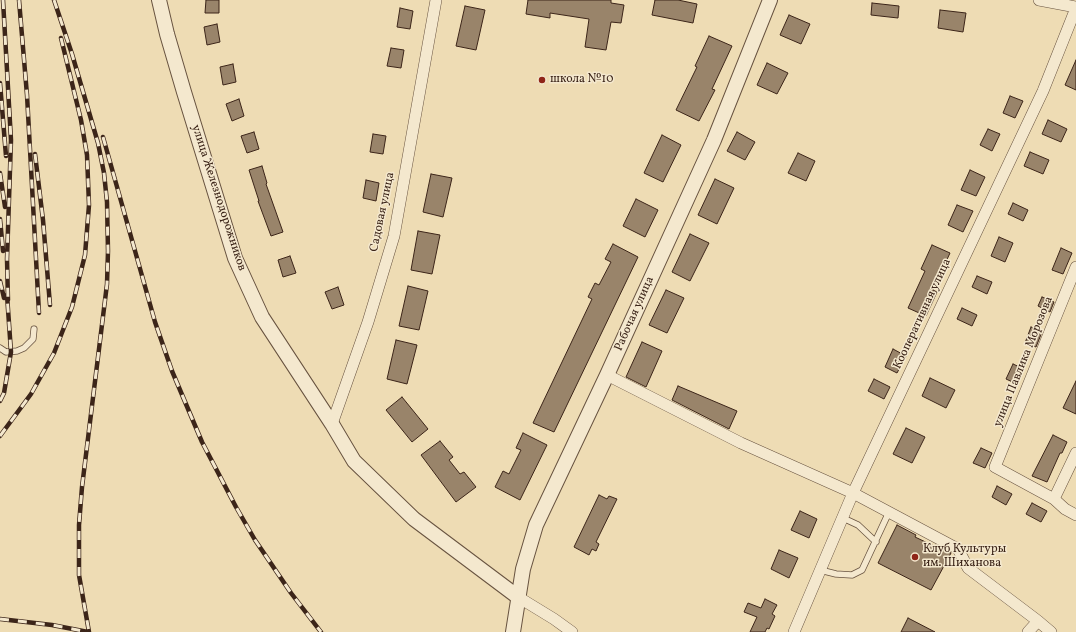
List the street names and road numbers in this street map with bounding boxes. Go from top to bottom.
street label: улица Железнодорожников [188,123,248,273]
street label: Садовая улица [368,171,398,253]
street label: Кооперативная улица [891,257,955,371]
street label: Рабочая улица [612,274,658,354]
street label: улица Павлика Морозова [991,295,1057,429]

